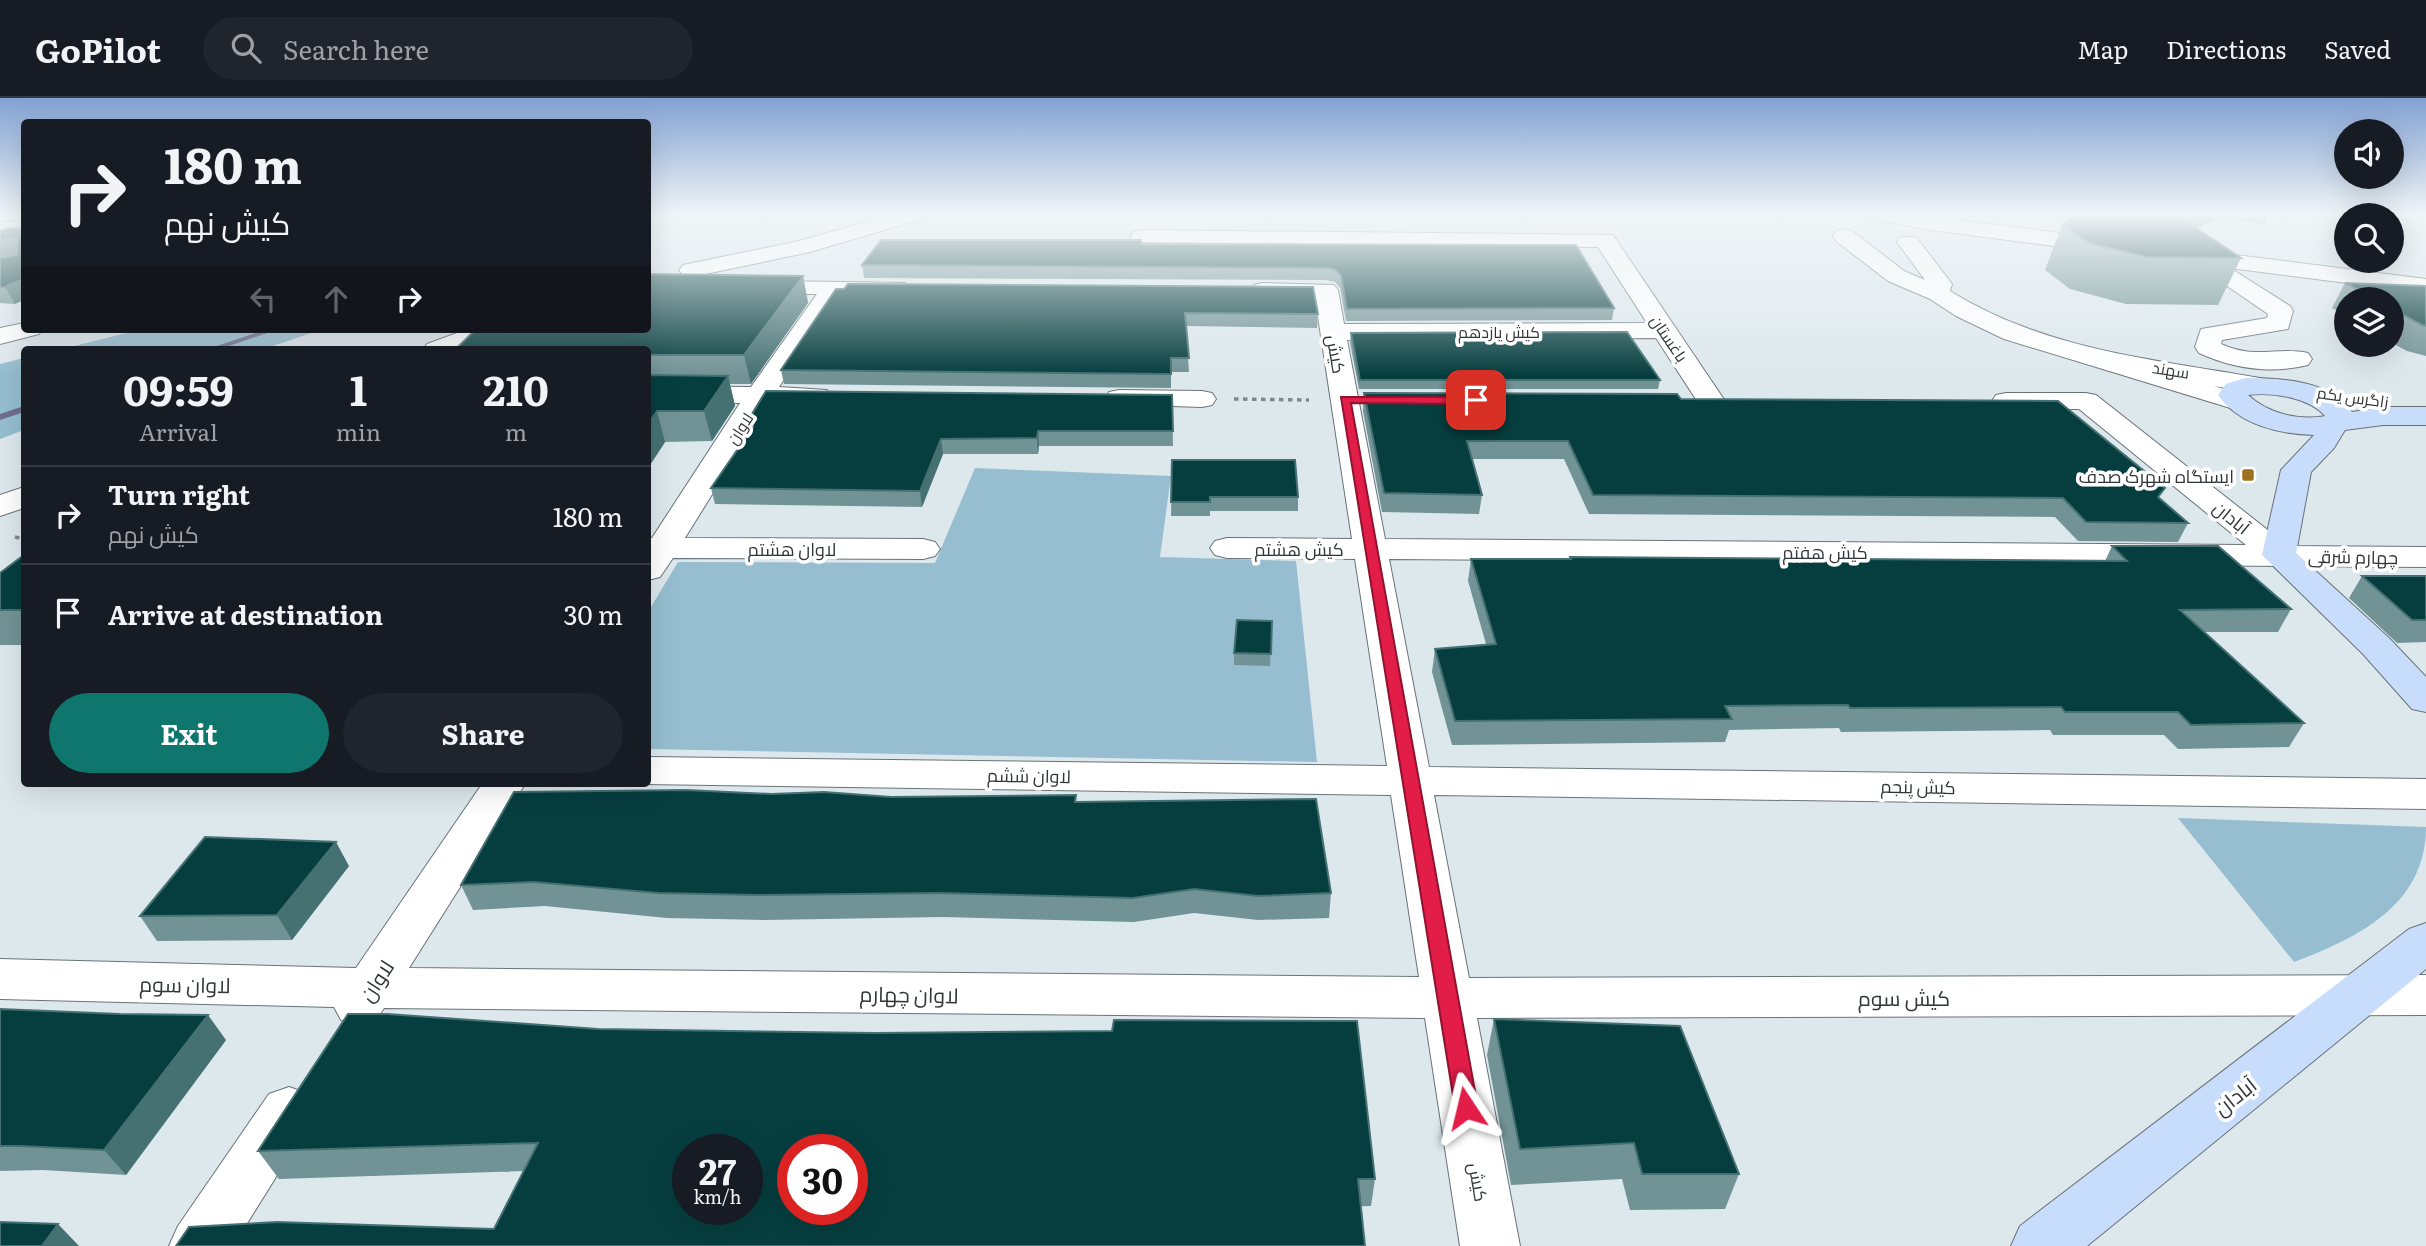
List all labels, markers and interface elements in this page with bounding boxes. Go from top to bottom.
search box [203,17,693,80]
text: GoPilot [35,24,161,73]
icon: search [227,29,265,67]
text: Search here [283,29,429,68]
text: Map [2077,31,2128,66]
text: Directions [2166,31,2286,66]
text: Saved [2324,31,2391,66]
map controls [2334,119,2404,357]
button: sound [2334,119,2404,189]
text: 180 m [164,126,302,199]
icon: right [49,147,140,238]
text: کیش نهم [164,197,290,245]
button: search [2334,203,2404,273]
icon: left [244,280,282,318]
icon: ahead [317,280,355,318]
icon: right [390,280,428,318]
button: layers [2334,287,2404,357]
street label: باغستان [1645,310,1695,366]
street label: کیش یازدهم [1458,319,1540,344]
street label: کیش [1320,332,1354,376]
street label: سهند [2151,354,2191,384]
text: 09:59 [123,357,234,419]
text: 1 [350,357,367,419]
text: 210 [483,357,549,419]
pin [1446,370,1506,430]
street label: زاگرس یکم [2316,379,2390,414]
icon: arrive [1457,381,1495,419]
street label: لاوان [720,407,758,449]
text: Arrival [139,414,218,448]
text: min [336,414,381,448]
text: m [505,414,527,448]
place label: ایستگاه شهرک صدف [2079,462,2234,489]
marker: ایستگاه شهرک صدف [2240,467,2256,483]
text: Turn right [108,474,250,513]
street label: آبادان [2208,494,2256,540]
icon: right [49,496,87,534]
text: 180 m [553,496,623,535]
text: کیش نهم [108,516,199,550]
street label: لاوان هشتم [748,535,836,562]
street label: کیش هشتم [1254,535,1344,562]
street label: کیش هفتم [1782,538,1868,565]
street label: چهارم شرقی [2308,542,2398,570]
icon: arrive [49,594,87,632]
text: Arrive at destination [108,594,383,633]
text: 30 m [563,594,623,633]
button: Exit [49,693,329,773]
button: Share [343,693,623,773]
street label: لاوان ششم [987,761,1071,789]
street label: کیش پنجم [1880,772,1956,800]
street label: لاوان [350,953,400,1007]
street label: لاوان سوم [139,967,231,1000]
street label: لاوان چهارم [859,977,959,1010]
street label: کیش سوم [1858,981,1950,1013]
street label: آبادان [2206,1068,2262,1122]
position arrow [1429,1071,1503,1145]
speed limit sign: 30 [777,1134,868,1225]
text: 27 [699,1144,736,1196]
street label: کیش [1462,1160,1496,1204]
text: km/h [694,1183,741,1210]

